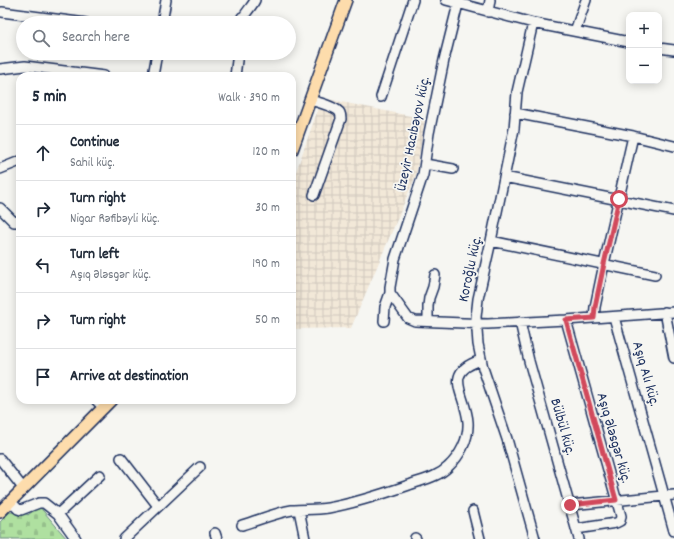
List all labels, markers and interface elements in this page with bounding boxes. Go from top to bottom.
map controls [626,12,662,84]
button: + [626,12,662,48]
search box [16,16,296,60]
icon: search [30,27,52,49]
text: Search here [62,27,130,49]
button: − [626,48,662,84]
street label: Üzeyir Hacıbəyov küç. [391,75,437,193]
text: 5 min [32,86,66,110]
text: Walk · 390 m [218,89,280,108]
text: Continue [70,132,119,154]
icon: ahead [32,142,54,164]
text: 120 m [252,143,280,162]
text: Sahil küç. [70,154,115,173]
text: Turn right [70,188,126,210]
route start [610,190,628,208]
icon: right [32,198,54,220]
text: 30 m [255,199,280,218]
text: Nigar Rəfibəyli küç. [70,210,159,229]
street label: Koroğlu küç. [453,234,489,304]
text: Turn left [70,244,119,266]
icon: left [32,254,54,276]
text: 190 m [252,255,280,274]
text: Aşıq Ələsgər küç. [70,266,151,285]
icon: right [32,310,54,332]
text: Turn right [70,310,126,332]
text: 50 m [255,311,280,330]
street label: Aşıq Alı küç. [625,339,665,409]
icon: arrive [32,366,54,388]
text: Arrive at destination [70,366,188,388]
street label: Aşıq Ələsgər küç. [590,390,636,486]
street label: Bülbül küç. [543,396,581,458]
route end [561,496,579,514]

